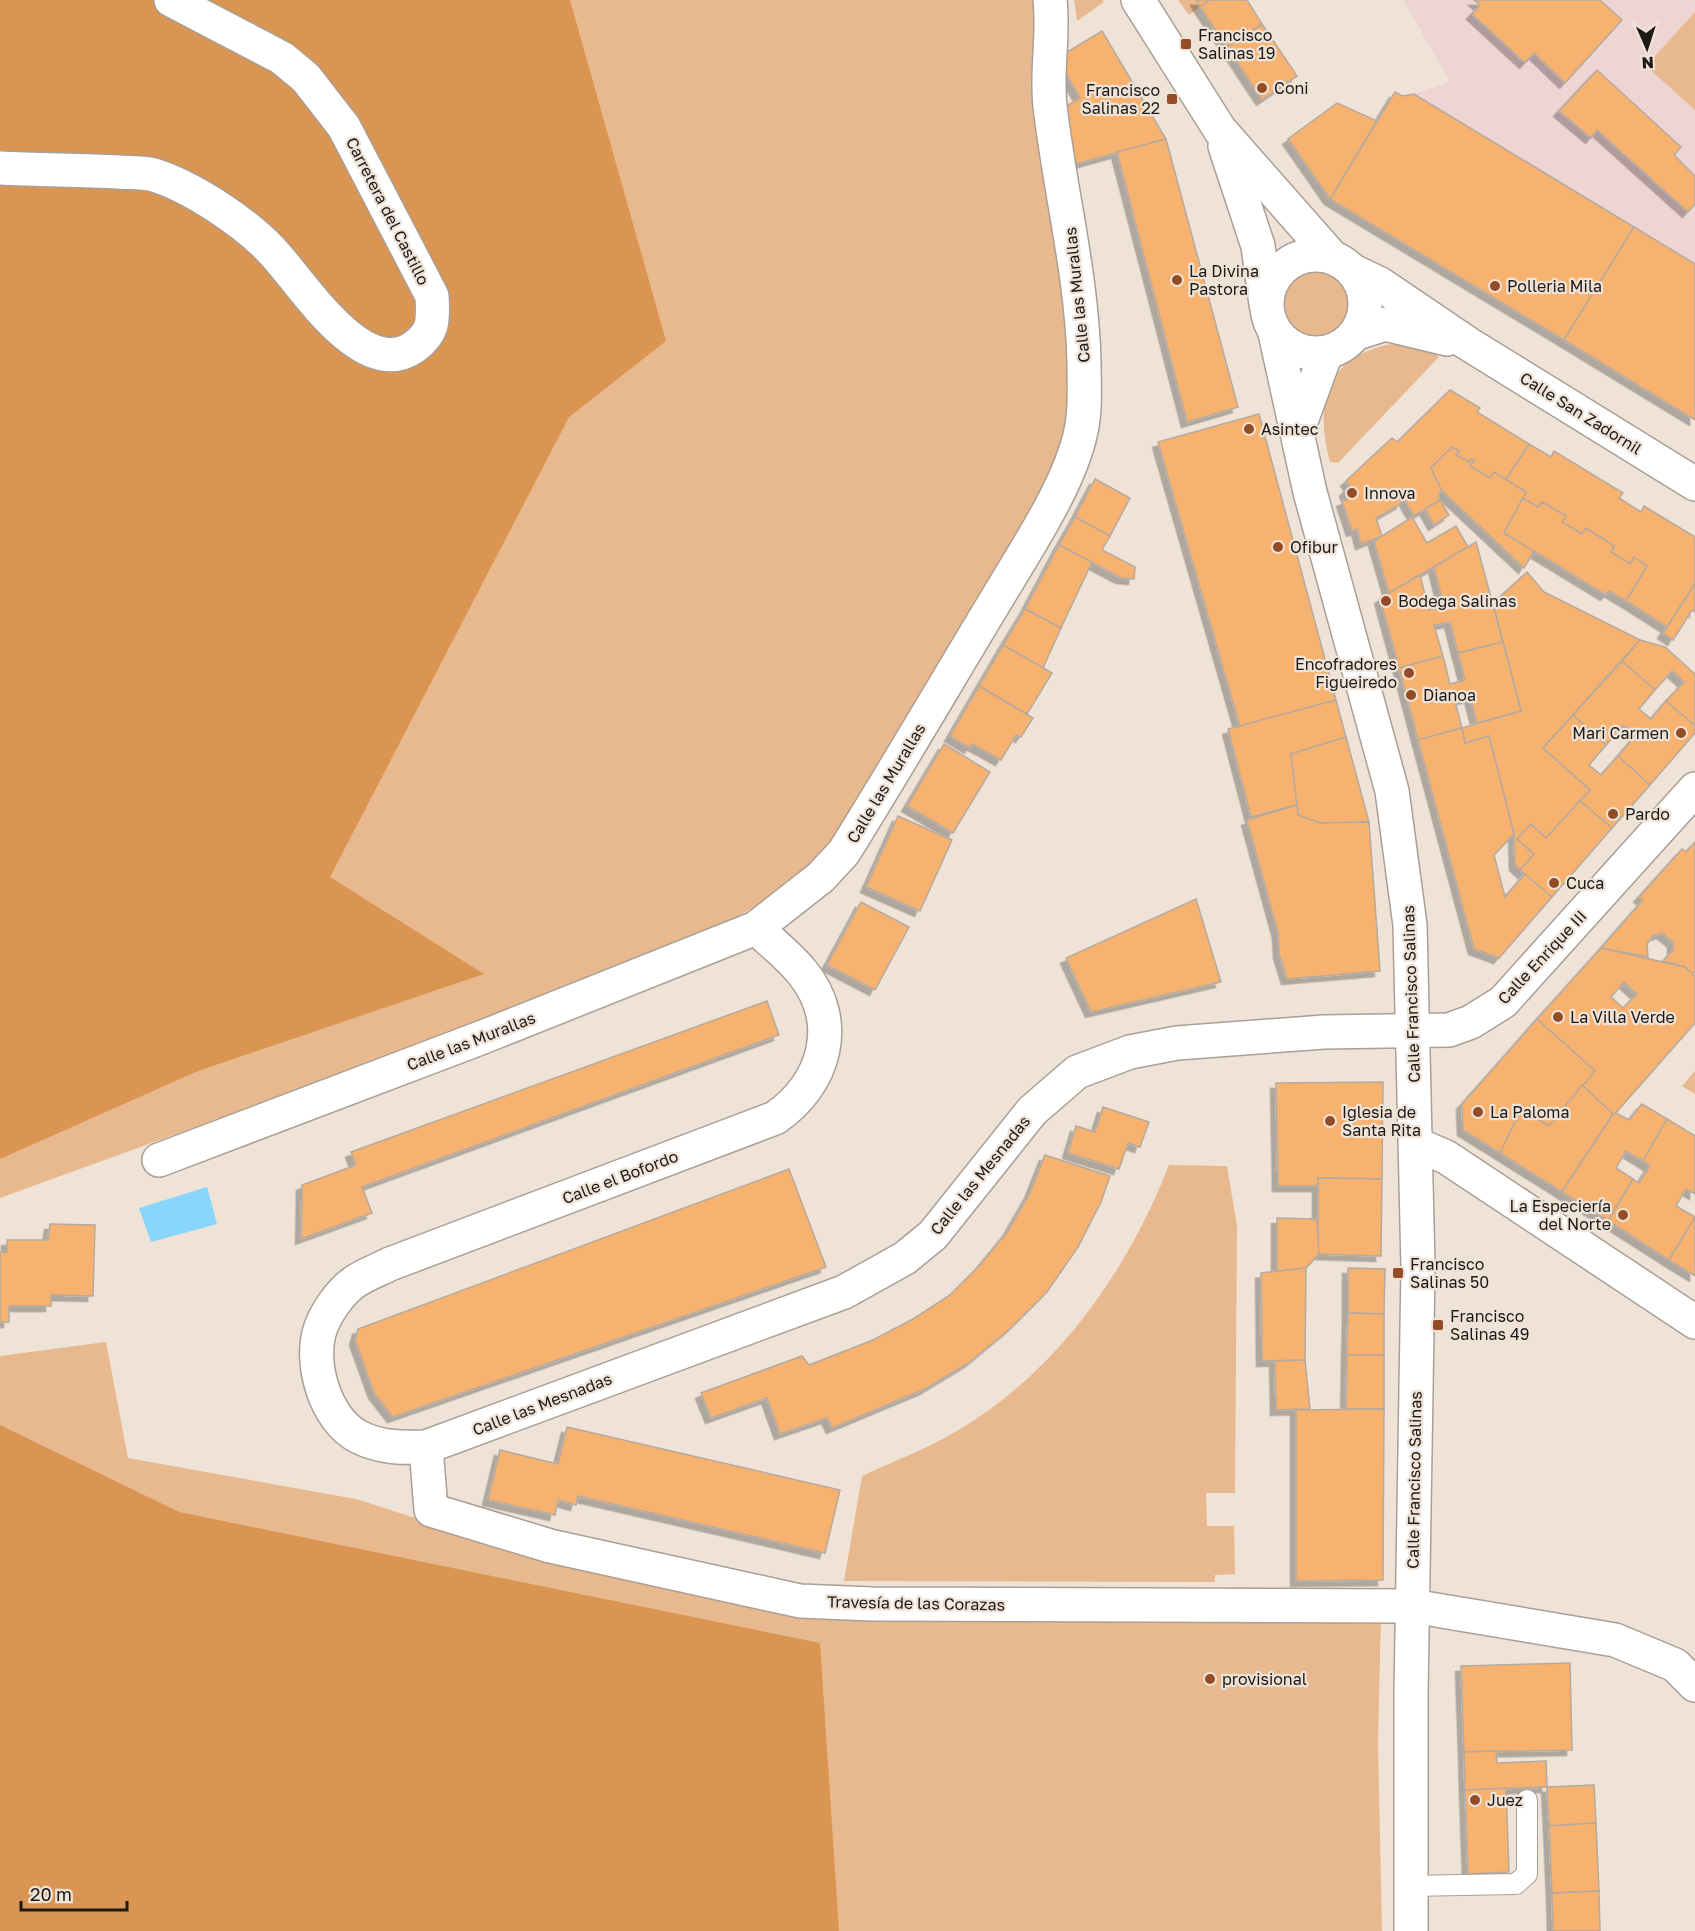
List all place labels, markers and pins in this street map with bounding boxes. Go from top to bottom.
place label: Francisco Salinas 19 [1198,25,1276,63]
marker: Francisco Salinas 19 [1179,37,1193,51]
place label: Coni [1274,78,1309,98]
place label: Francisco Salinas 22 [1081,80,1160,118]
marker: Coni [1255,81,1269,95]
marker: Francisco Salinas 22 [1165,92,1179,106]
place label: La Divina Pastora [1189,261,1259,299]
marker: La Divina Pastora [1170,273,1184,287]
place label: Polleria Mila [1507,276,1602,296]
marker: Polleria Mila [1488,279,1502,293]
place label: Asintec [1261,419,1319,439]
marker: Asintec [1242,422,1256,436]
place label: Innova [1364,483,1416,503]
marker: Innova [1345,486,1359,500]
place label: Ofibur [1290,537,1338,557]
marker: Ofibur [1271,540,1285,554]
place label: Bodega Salinas [1398,591,1516,611]
marker: Bodega Salinas [1379,594,1393,608]
place label: Encofradores Figueiredo [1295,654,1397,692]
marker: Encofradores Figueiredo [1402,666,1416,680]
place label: Dianoa [1423,685,1476,705]
marker: Dianoa [1404,688,1418,702]
place label: Mari Carmen [1572,723,1669,743]
marker: Mari Carmen [1674,726,1688,740]
place label: Pardo [1625,804,1670,824]
marker: Pardo [1606,807,1620,821]
place label: Cuca [1566,873,1604,893]
marker: Cuca [1547,876,1561,890]
place label: La Villa Verde [1570,1007,1675,1027]
marker: La Villa Verde [1551,1010,1565,1024]
place label: Iglesia de Santa Rita [1342,1102,1421,1140]
place label: La Paloma [1490,1102,1569,1122]
marker: La Paloma [1471,1105,1485,1119]
marker: Iglesia de Santa Rita [1323,1114,1337,1128]
place label: La Especiería del Norte [1509,1196,1611,1234]
marker: La Especiería del Norte [1616,1208,1630,1222]
place label: Francisco Salinas 50 [1410,1254,1489,1292]
marker: Francisco Salinas 50 [1391,1266,1405,1280]
place label: Francisco Salinas 49 [1450,1306,1530,1344]
marker: Francisco Salinas 49 [1431,1318,1445,1332]
place label: provisional [1222,1669,1307,1689]
marker: provisional [1203,1672,1217,1686]
place label: Juez [1487,1790,1523,1810]
marker: Juez [1468,1793,1482,1807]

